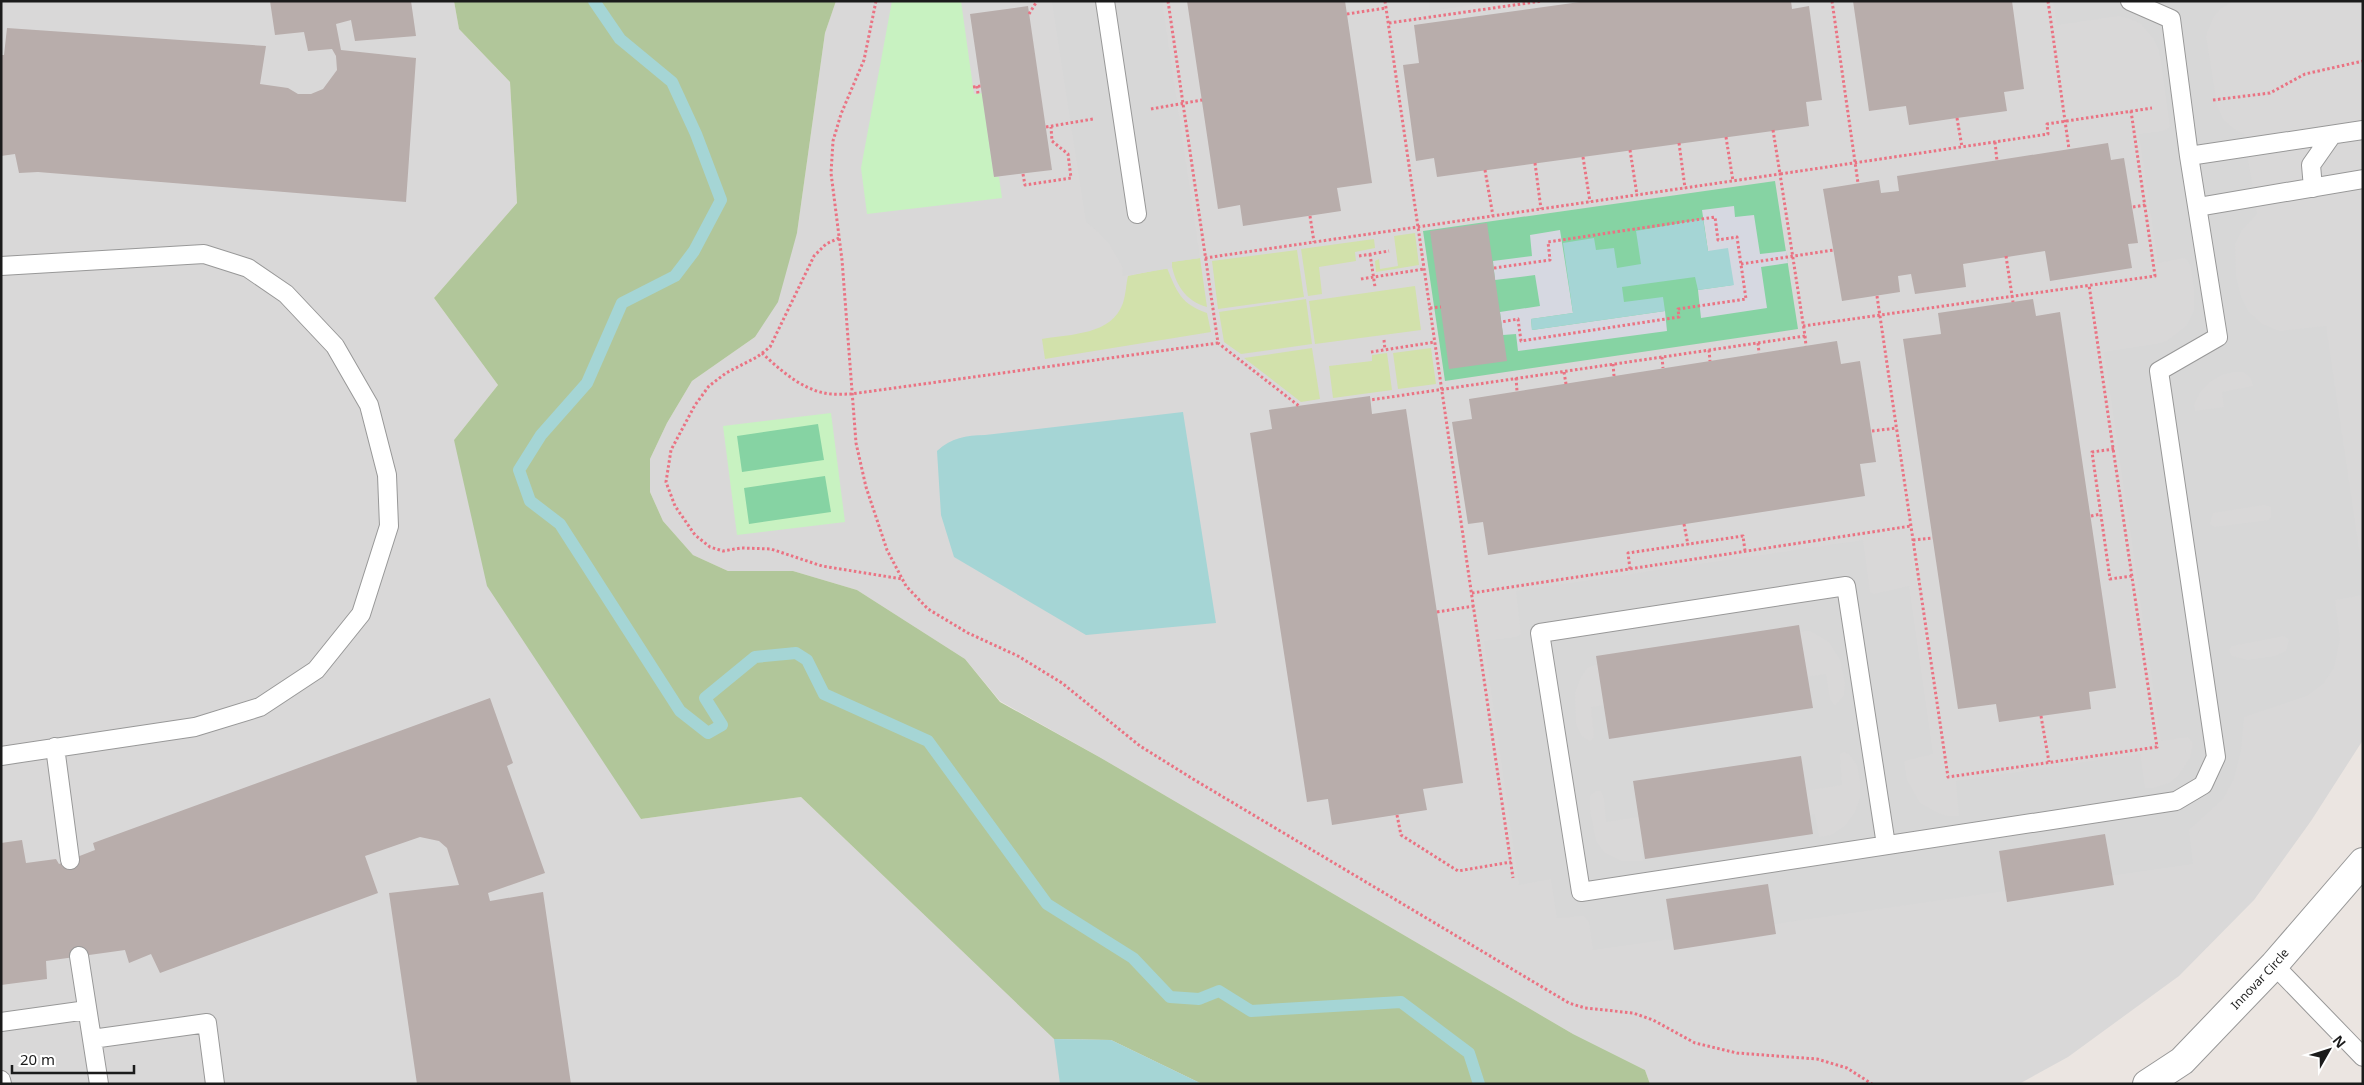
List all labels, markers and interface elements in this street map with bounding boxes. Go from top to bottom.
street label: Innovar Circle [2227,944,2293,1013]
north arrow [2304,1025,2354,1075]
text: N [2329,1031,2350,1052]
scale bar [12,1042,135,1074]
text: 20 m [20,1049,55,1069]

